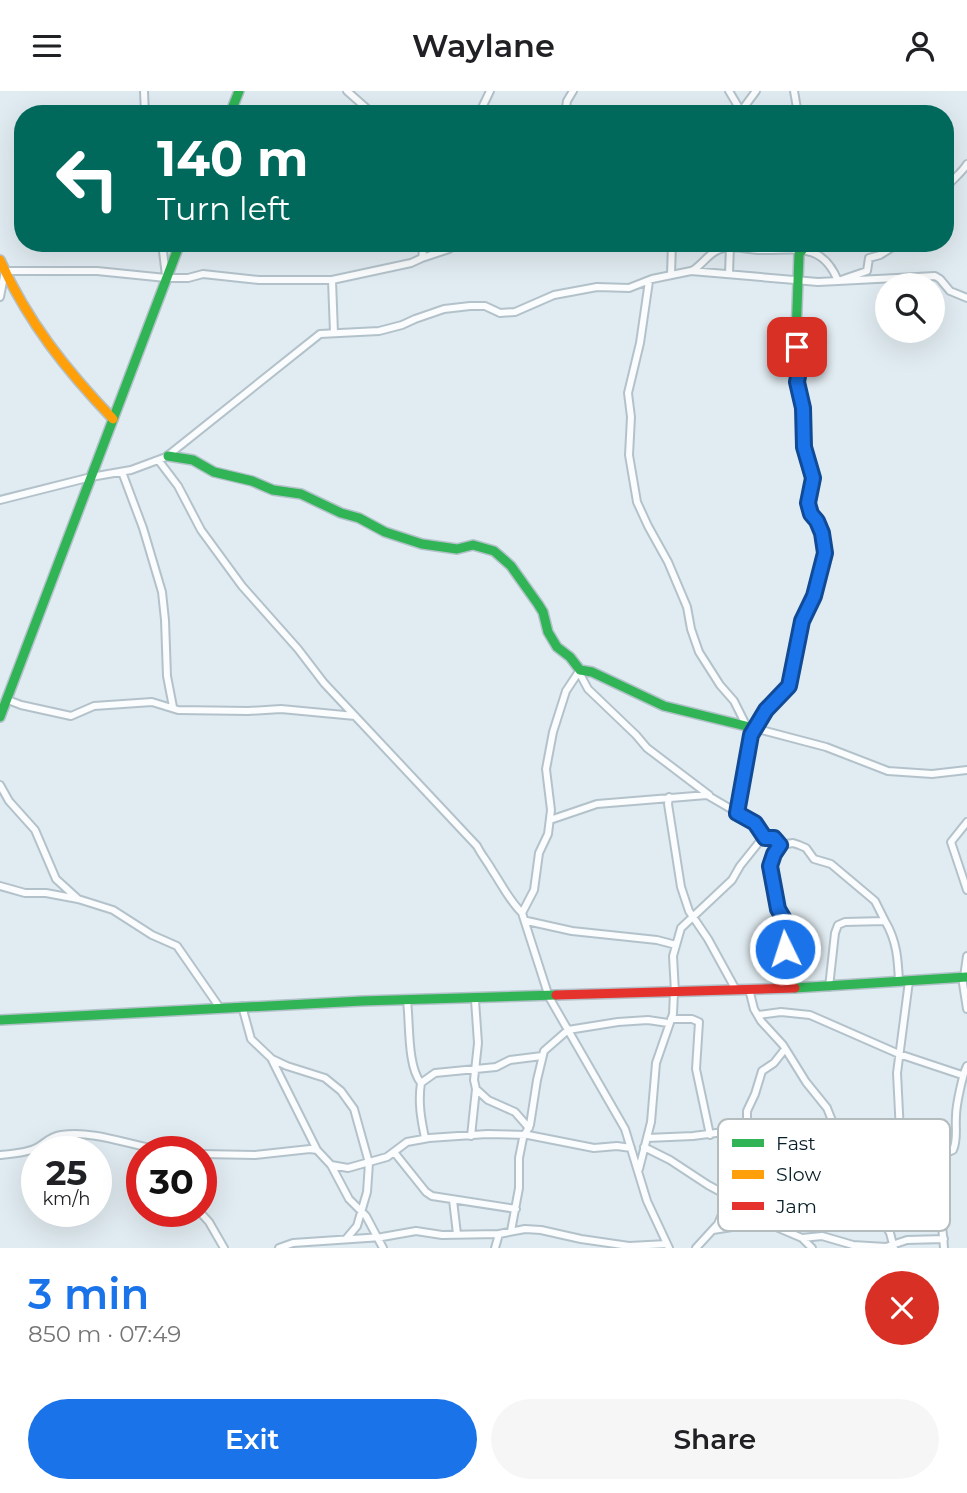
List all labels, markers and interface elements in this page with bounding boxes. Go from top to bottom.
text: Waylane [412,26,555,65]
icon: menu [28,27,66,65]
icon: person [901,27,939,65]
text: 140 m [157,129,309,188]
icon: left [42,133,133,224]
text: Turn left [157,189,291,228]
map controls [875,273,945,343]
button: search [875,273,945,343]
pin [767,317,827,377]
icon: arrive [778,328,816,366]
position arrow [748,912,822,986]
legend [718,1119,950,1231]
text: Fast [776,1132,816,1155]
speed limit sign: 30 [126,1136,217,1227]
text: 25 [46,1151,87,1194]
text: Slow [776,1163,821,1186]
text: km/h [42,1188,91,1210]
text: Jam [775,1195,817,1218]
text: 3 min [28,1268,149,1320]
button: close [865,1271,939,1345]
text: 850 m · 07:49 [28,1320,181,1348]
button: Exit [28,1399,477,1479]
button: Share [491,1399,939,1479]

